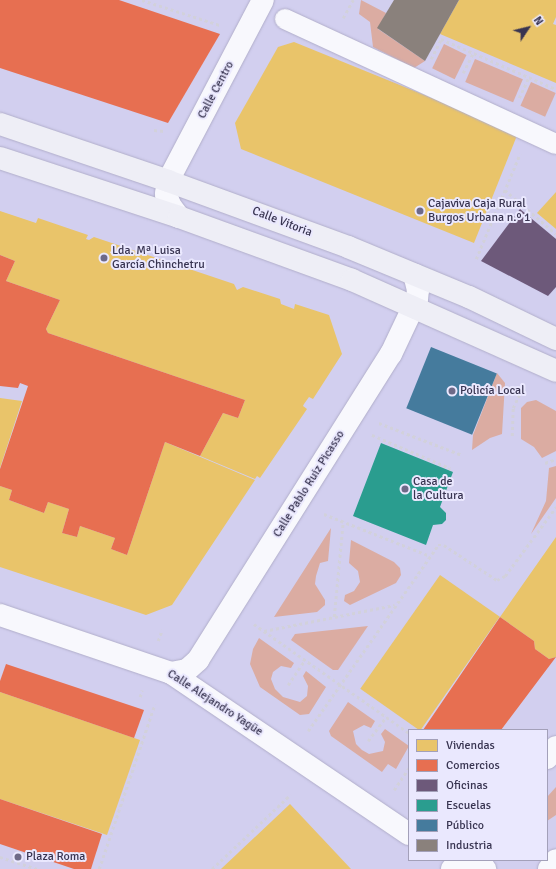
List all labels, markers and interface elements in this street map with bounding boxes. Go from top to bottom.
north arrow [508,8,548,48]
text: N [531,14,546,28]
street label: Calle Centro [195,59,237,121]
place label: Cajaviva Caja Rural Burgos Urbana n.º 1 [428,197,530,225]
street label: Calle Vitoria [250,204,314,240]
marker: Cajaviva Caja Rural Burgos Urbana n.º 1 [415,206,425,216]
place label: Lda. Mª Luisa García Chinchetru [112,244,205,272]
marker: Lda. Mª Luisa García Chinchetru [99,253,109,263]
place label: Policía Local [460,384,525,398]
marker: Policía Local [447,386,457,396]
street label: Calle Pablo Ruiz Picasso [270,428,348,540]
place label: Casa de la Cultura [413,475,464,503]
marker: Casa de la Cultura [400,484,410,494]
street label: Calle Alejandro Yagüe [164,667,266,739]
legend [408,729,548,861]
text: Viviendas [446,738,495,753]
text: Comercios [446,758,500,773]
text: Oficinas [446,778,488,793]
text: Escuelas [446,798,491,813]
text: Público [446,818,484,833]
text: Industria [446,838,492,853]
place label: Plaza Roma [26,850,85,864]
marker: Plaza Roma [13,852,23,862]

